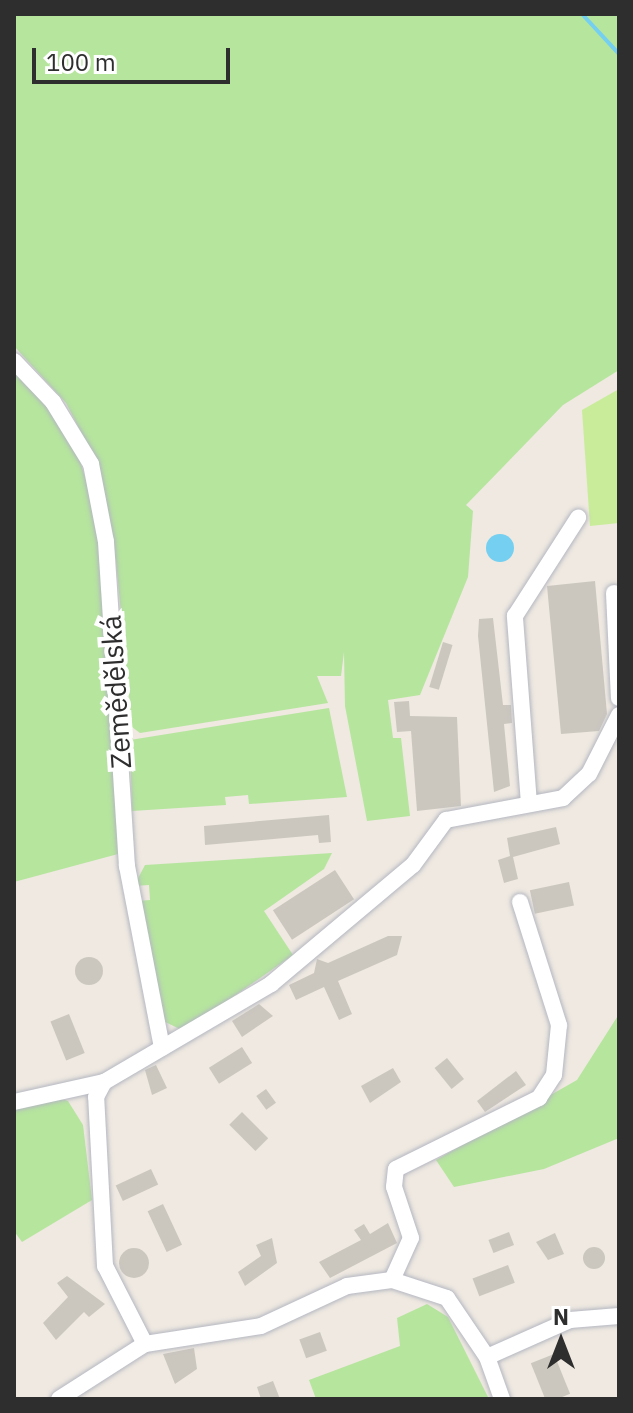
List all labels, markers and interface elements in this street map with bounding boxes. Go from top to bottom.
scale bar [36,32,234,82]
text: 100 m [46,46,116,78]
street label: Zemědělská [94,614,138,770]
north arrow [521,1301,601,1381]
text: N [553,1302,569,1331]

